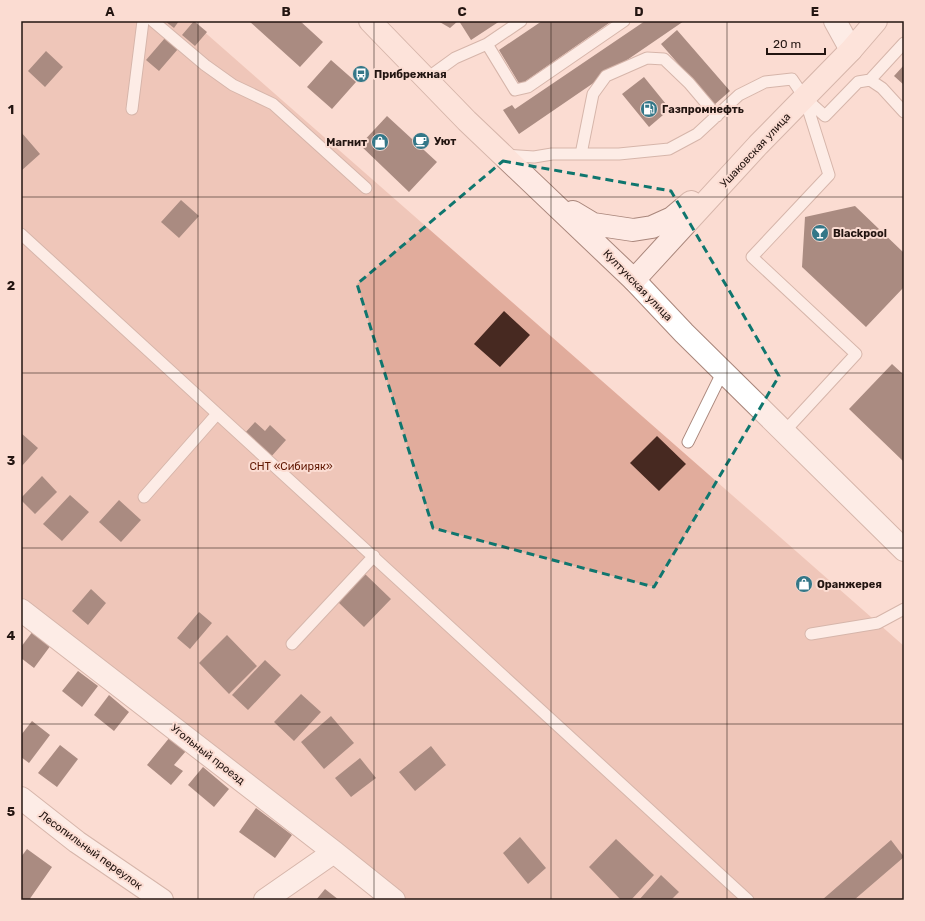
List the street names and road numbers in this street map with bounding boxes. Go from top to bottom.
street label: Ушаковская улица [717,110,793,190]
street label: Култукская улица [600,247,675,324]
street label: Угольный проезд [168,721,248,788]
street label: Лесопильный переулок [36,808,145,892]

